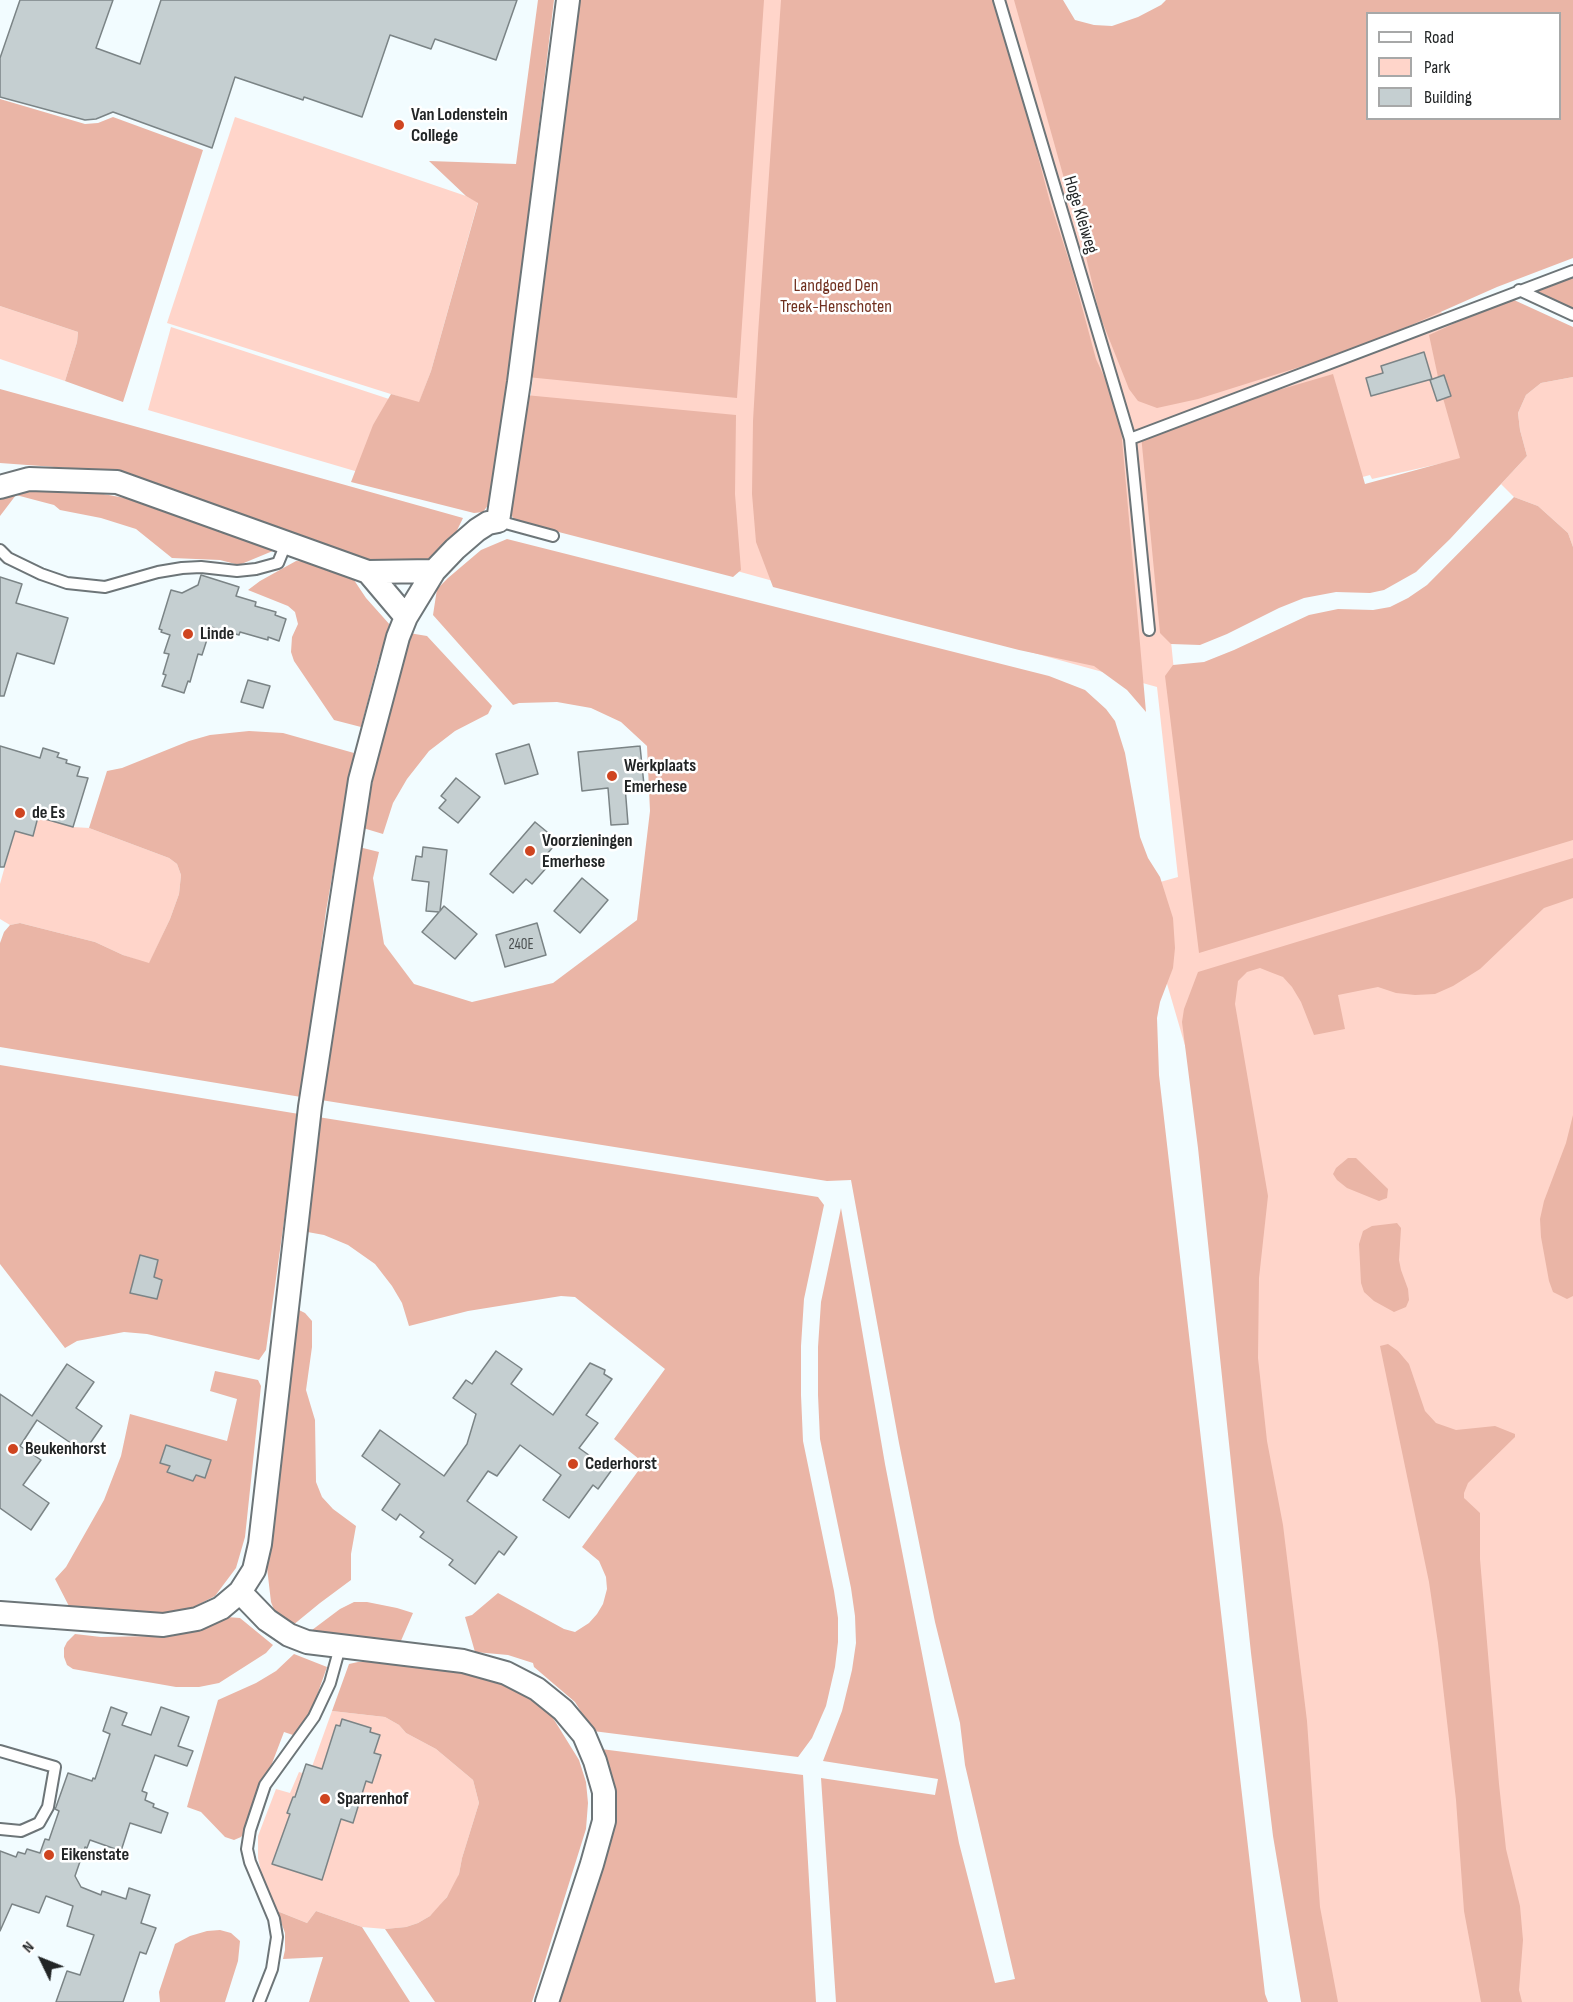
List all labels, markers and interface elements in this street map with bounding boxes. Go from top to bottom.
legend [1366,12,1561,120]
text: Road [1424,27,1454,48]
text: Park [1424,57,1450,78]
text: Building [1424,87,1472,108]
place label: Van Lodenstein College [411,104,508,146]
marker: Van Lodenstein College [392,118,406,132]
street label: Hoge Kleiweg [1058,173,1102,257]
park label: Landgoed Den Treek-Henschoten [780,275,892,318]
place label: Linde [200,623,234,645]
marker: Linde [181,627,195,641]
place label: Werkplaats Emerhese [624,755,696,798]
marker: Werkplaats Emerhese [605,769,619,783]
place label: de Es [32,802,65,824]
marker: de Es [13,806,27,820]
place label: Voorzieningen Emerhese [542,830,633,872]
marker: Voorzieningen Emerhese [523,844,537,858]
house number: 240E [508,936,534,954]
place label: Beukenhorst [25,1438,106,1460]
marker: Beukenhorst [6,1442,20,1456]
place label: Cederhorst [585,1453,657,1475]
marker: Cederhorst [566,1457,580,1471]
place label: Sparrenhof [337,1788,408,1810]
marker: Sparrenhof [318,1792,332,1806]
place label: Eikenstate [61,1844,129,1866]
marker: Eikenstate [42,1848,56,1862]
north arrow [12,1930,72,1990]
text: N [19,1938,38,1957]

